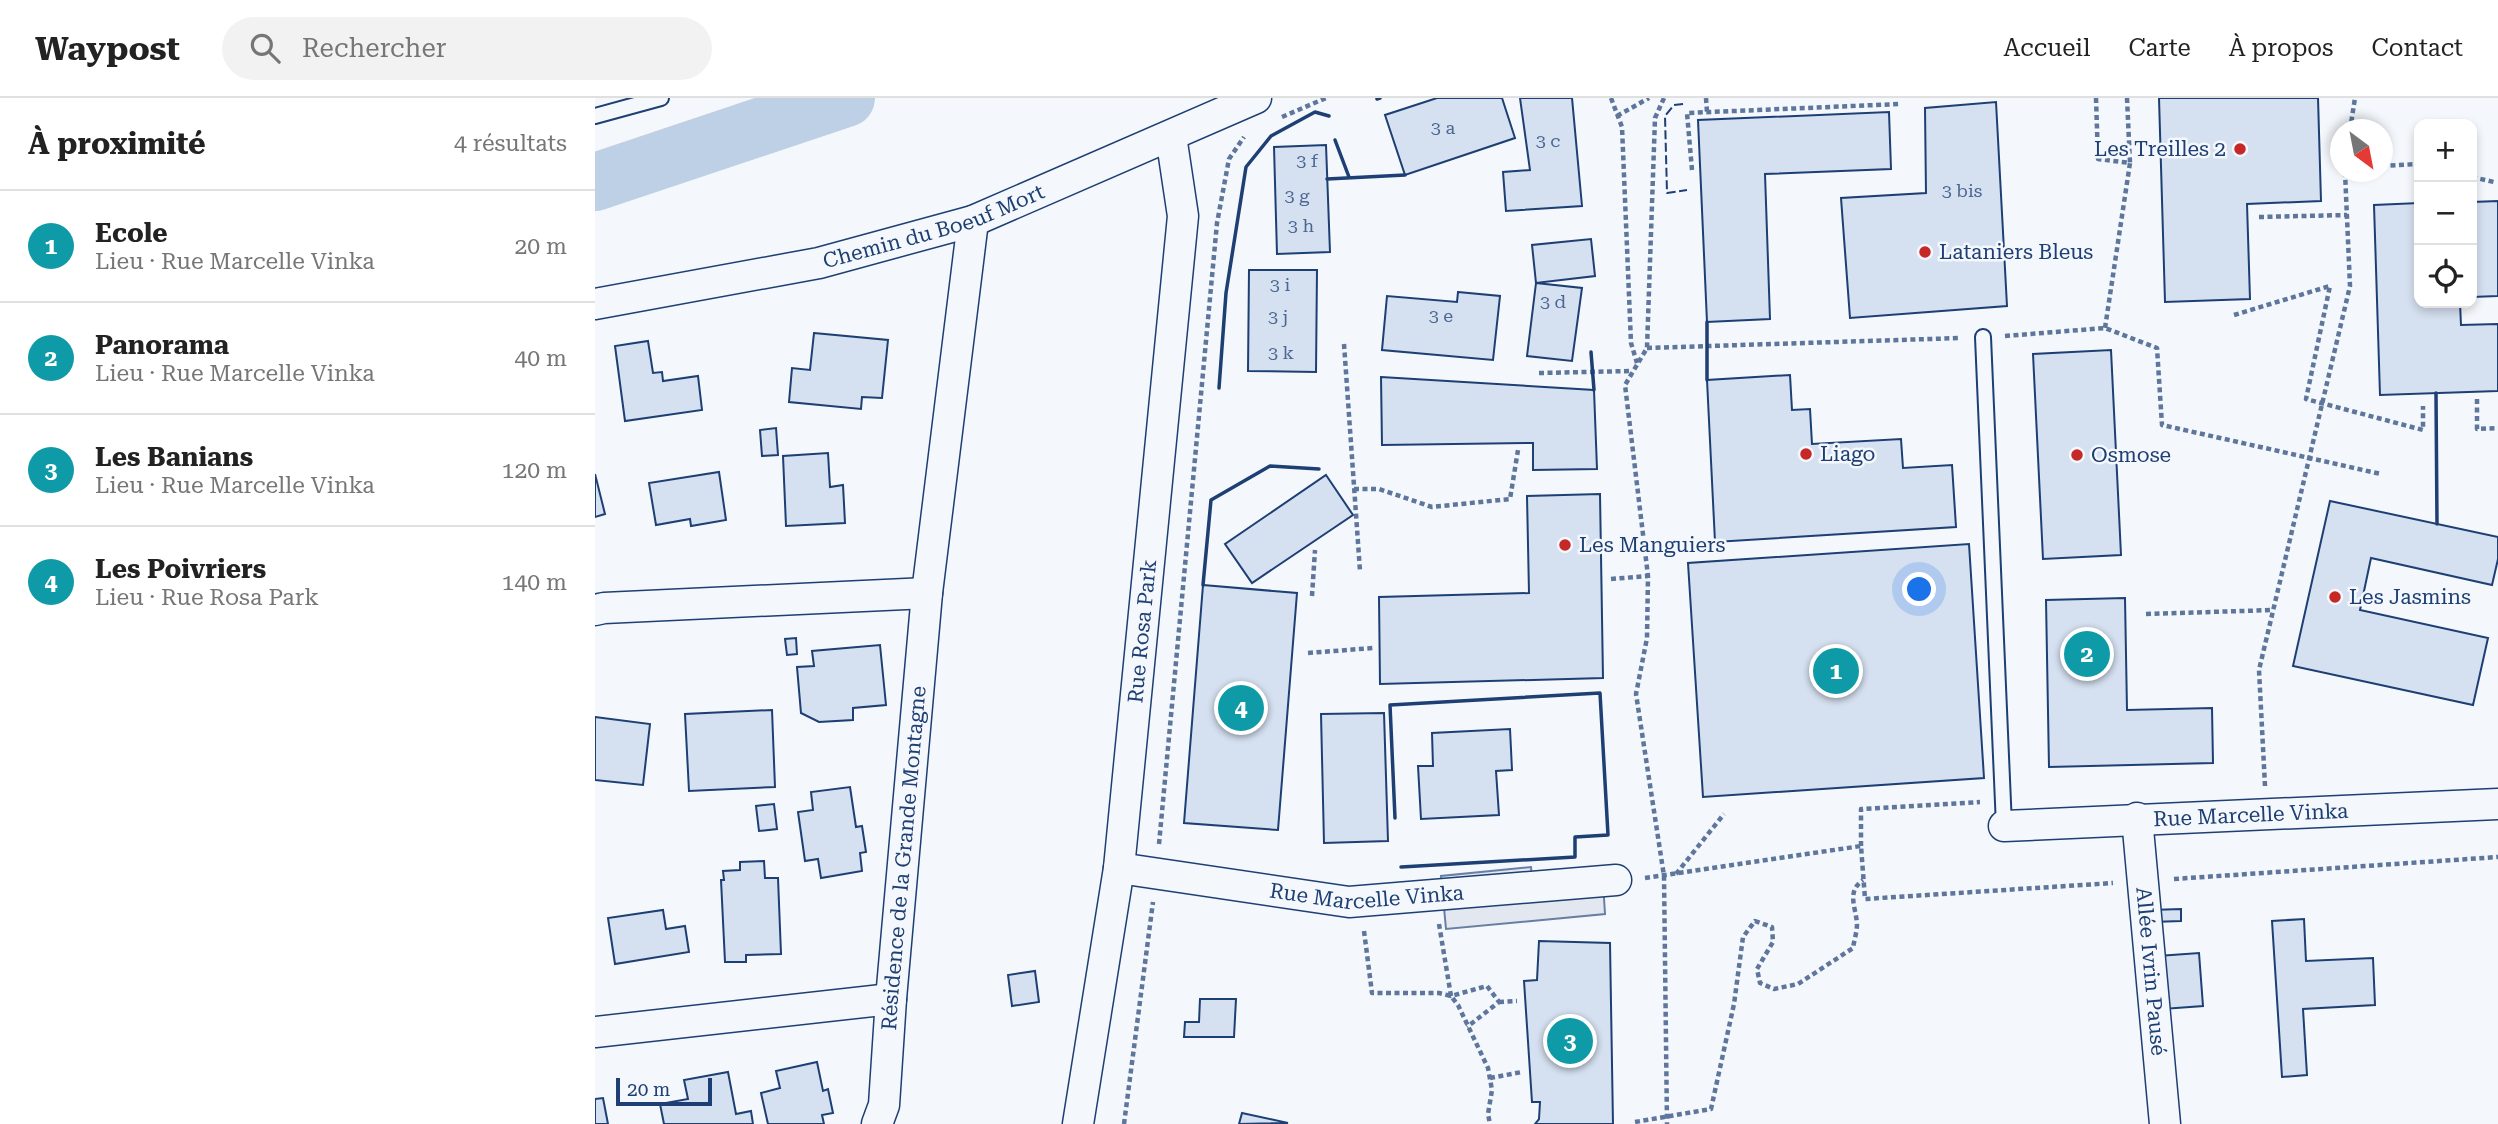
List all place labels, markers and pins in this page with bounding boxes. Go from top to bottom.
place label: Les Treilles 2 [2094,137,2226,161]
marker: Les Treilles 2 [2232,141,2248,157]
place label: Lataniers Bleus [1939,240,2093,264]
marker: Lataniers Bleus [1917,244,1933,260]
place label: Liago [1820,442,1875,466]
place label: Osmose [2091,443,2171,467]
marker: Liago [1798,446,1814,462]
marker: Osmose [2069,447,2085,463]
place label: Les Manguiers [1579,533,1726,557]
marker: Les Manguiers [1557,537,1573,553]
place label: Les Jasmins [2349,585,2471,609]
marker: Les Jasmins [2327,589,2343,605]
pin: 2 [2064,628,2110,680]
pin: 1 [1813,645,1859,697]
pin: 4 [1218,682,1264,734]
pin: 3 [1547,1015,1593,1067]

